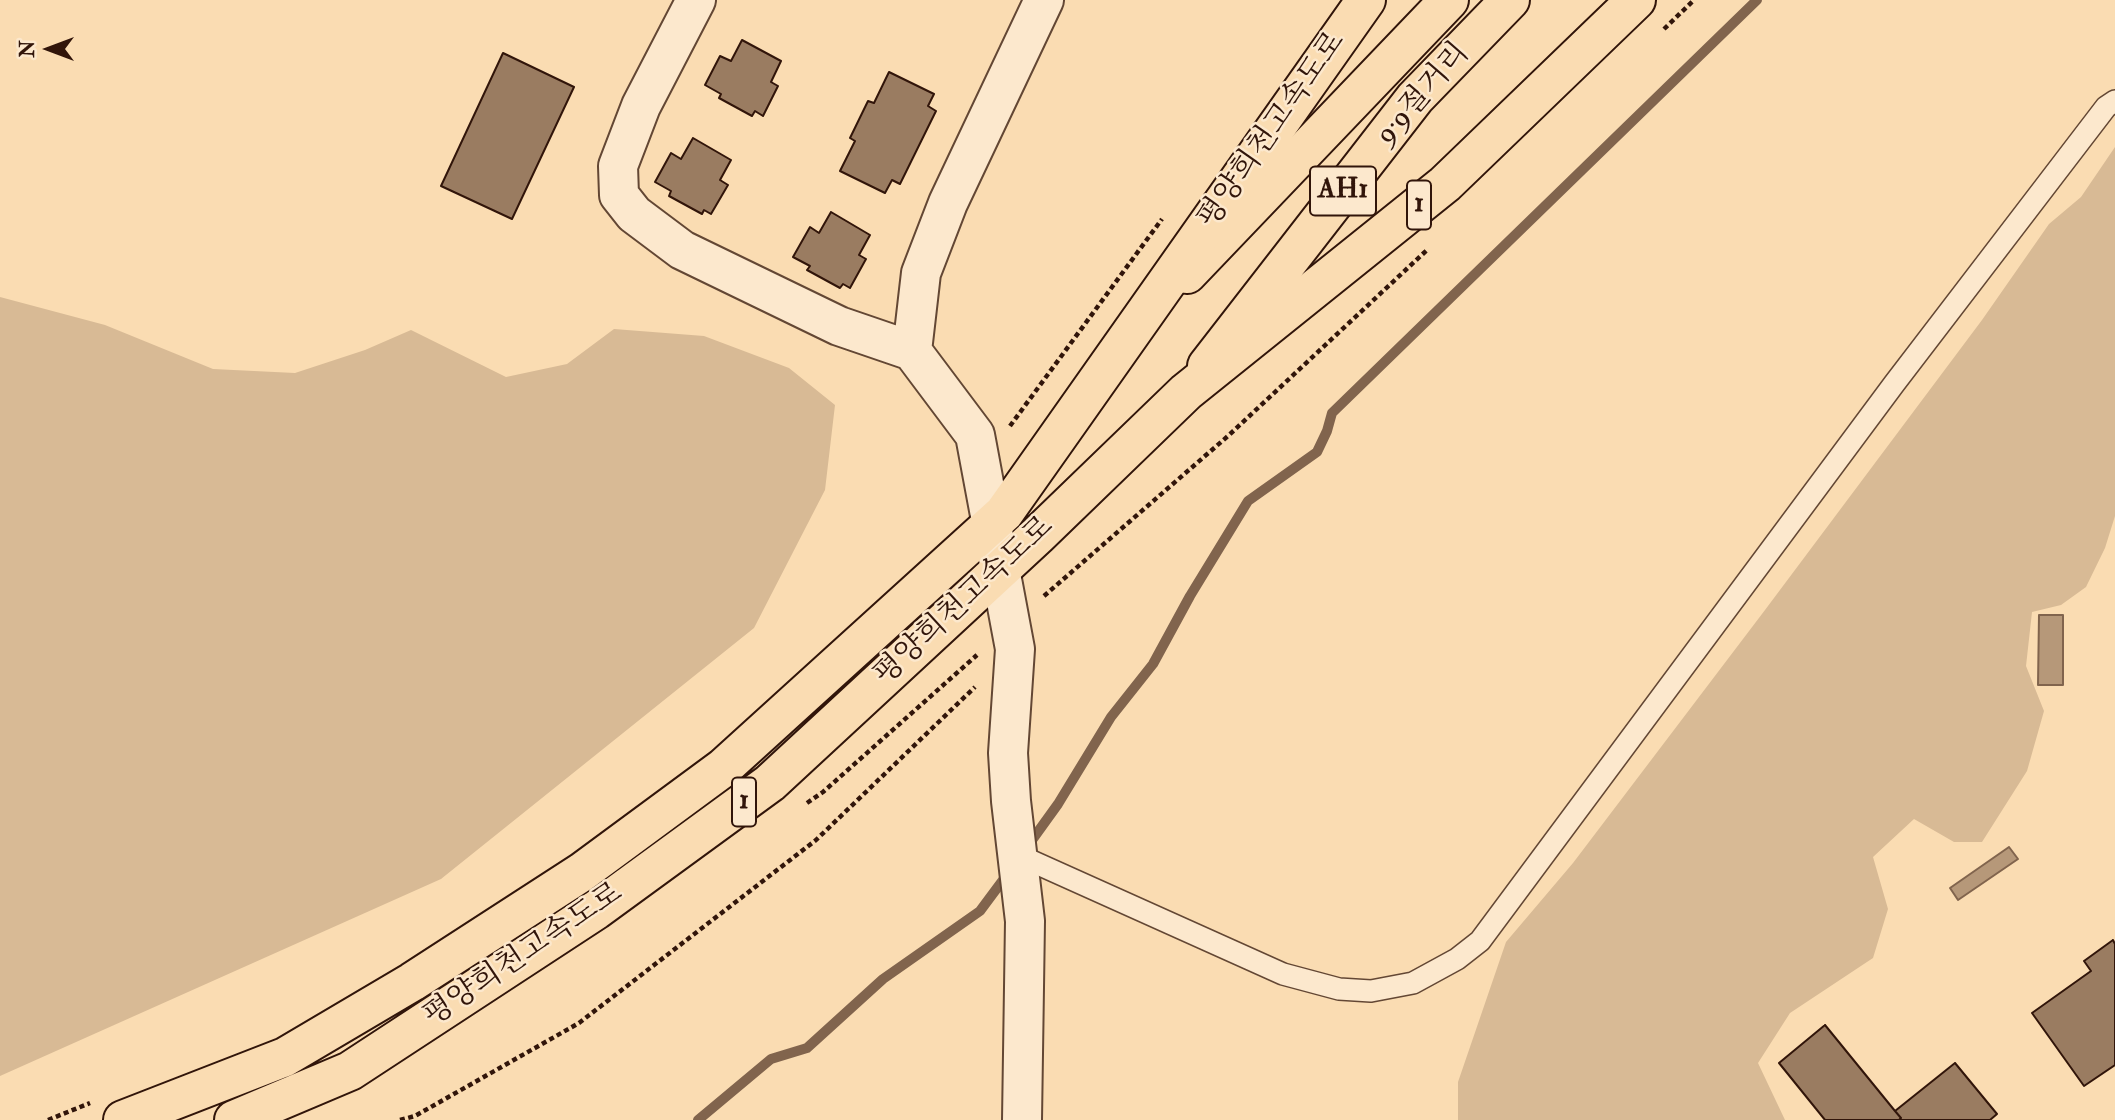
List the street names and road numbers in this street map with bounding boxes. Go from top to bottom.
street label: 평양희천고속도로 [1192,26,1354,236]
street label: 9·9절거리 [1370,37,1478,153]
road number: AH1 [1310,166,1376,216]
road number: 1 [1407,180,1431,230]
street label: 평양희천고속도로 [868,510,1062,694]
road number: 1 [732,778,756,826]
street label: 평양희천고속도로 [418,876,630,1036]

